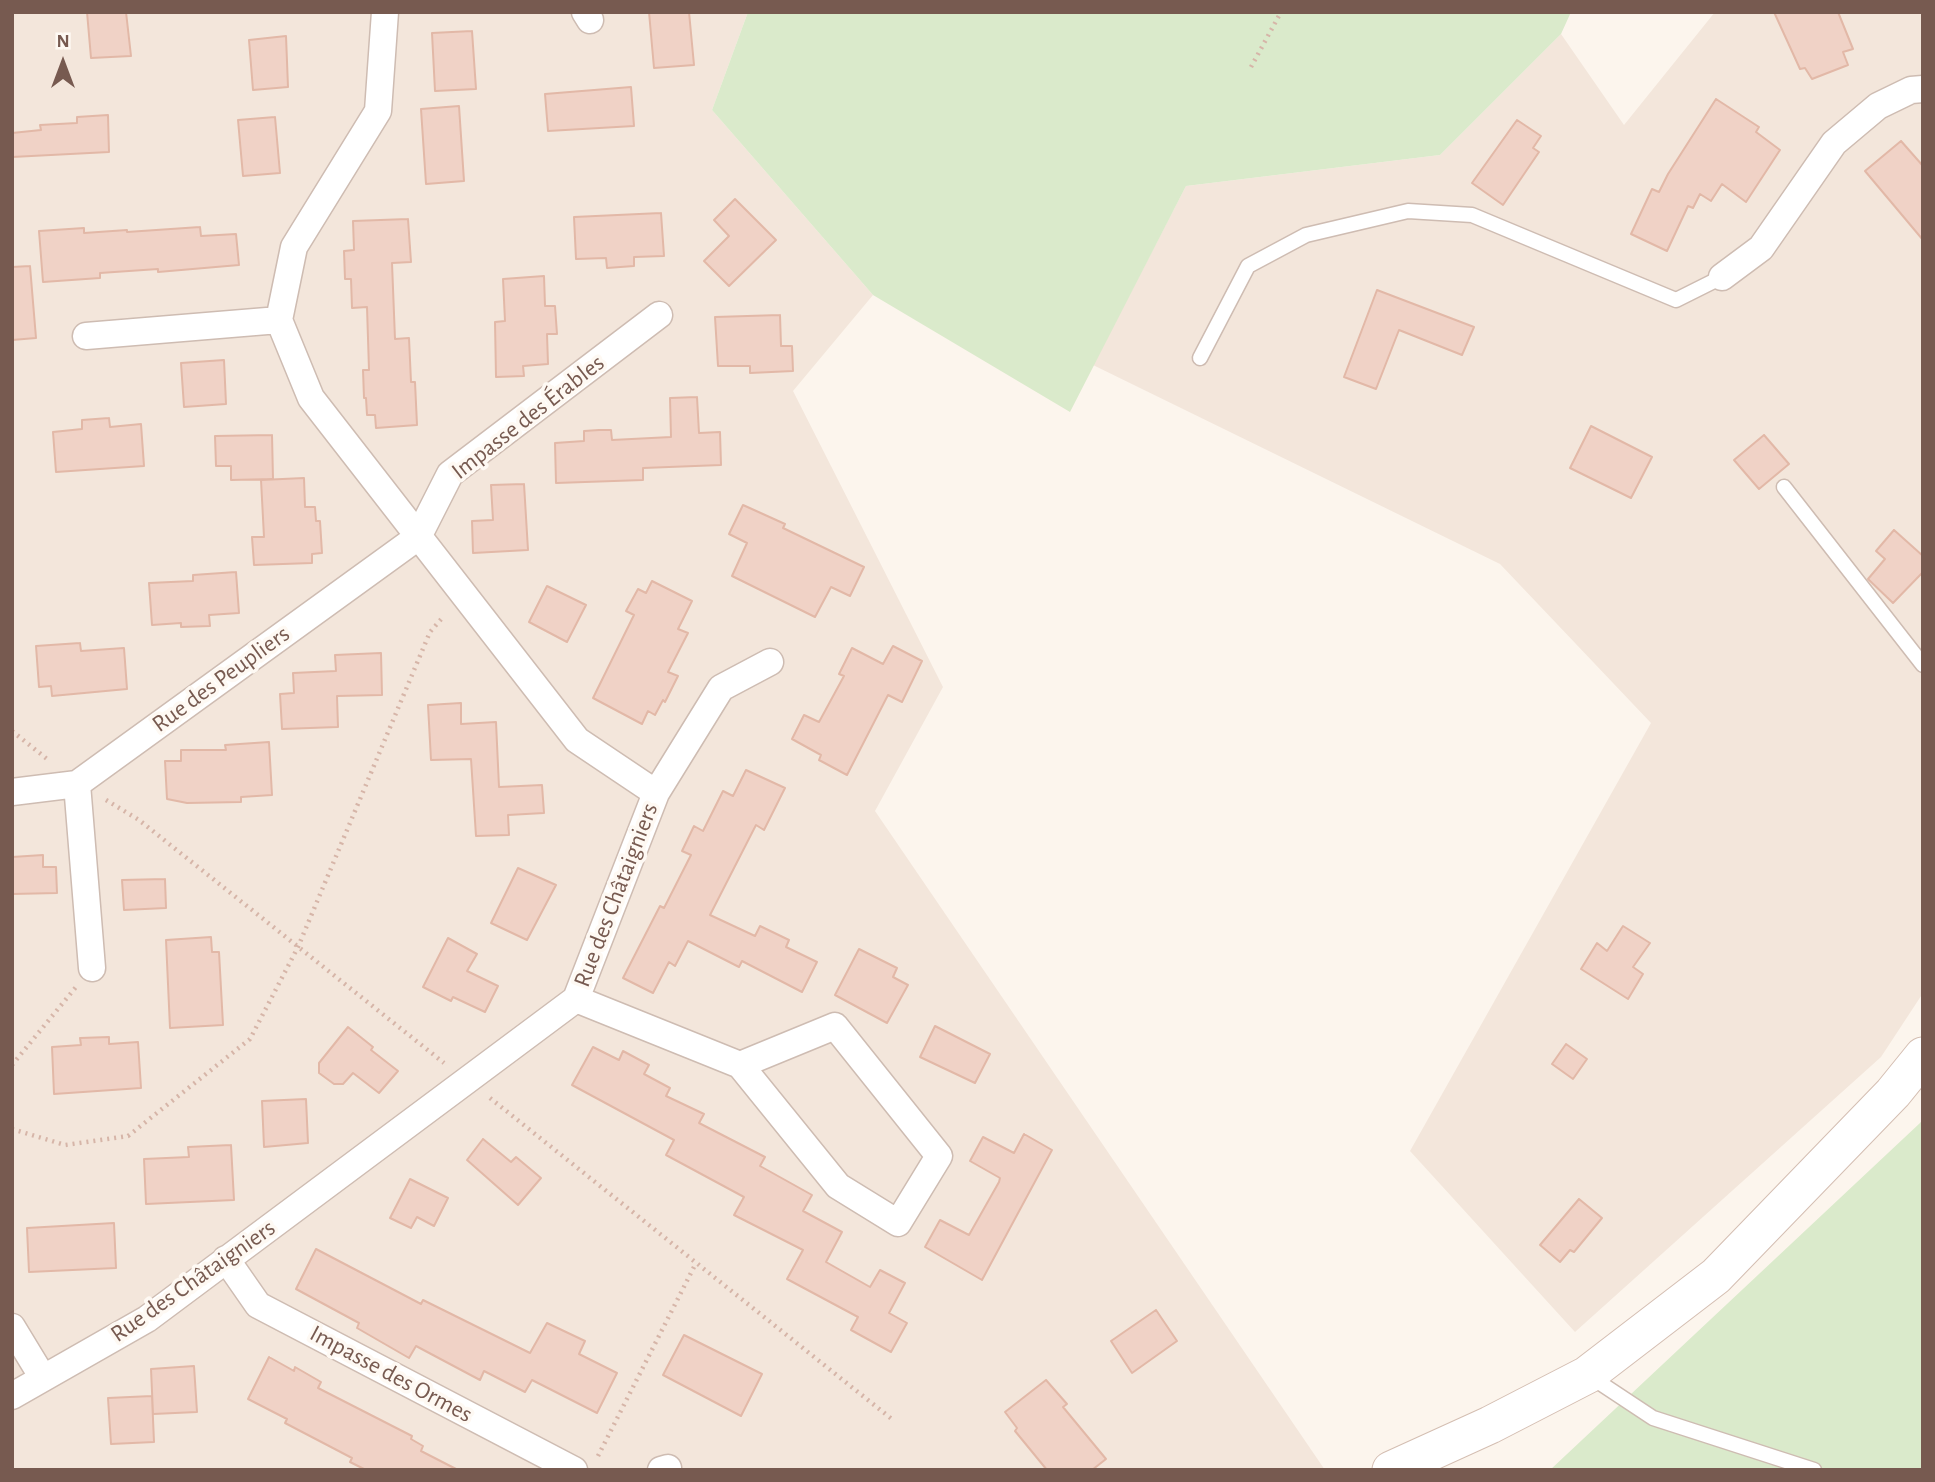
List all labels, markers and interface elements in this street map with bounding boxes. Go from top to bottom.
north arrow [28,28,98,98]
text: N [56,32,70,51]
street label: Impasse des Érables [446,348,610,486]
street label: Rue des Peupliers [147,619,295,739]
street label: Rue des Châtaigniers [568,799,664,991]
street label: Rue des Châtaigniers [105,1213,281,1349]
street label: Impasse des Ormes [305,1319,477,1429]

